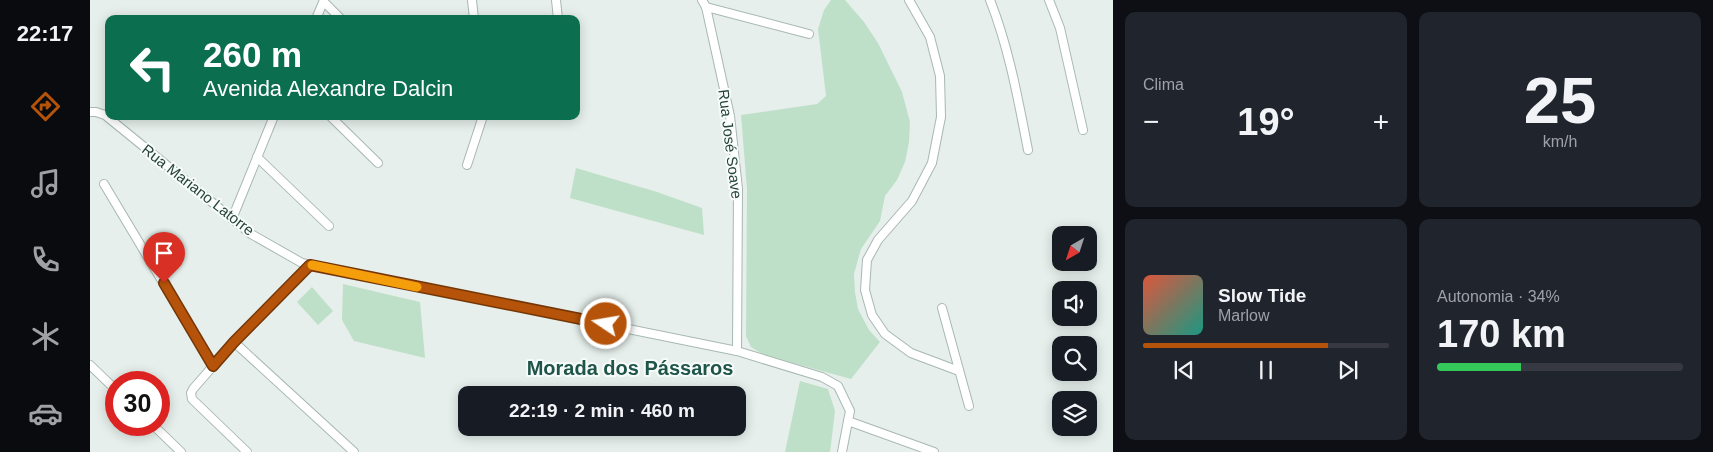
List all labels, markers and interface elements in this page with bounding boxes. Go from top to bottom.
text: 22:17 [17,21,73,46]
icon: left [120,35,185,100]
text: 260 m [203,35,302,74]
text: 25 [1524,64,1596,137]
text: Avenida Alexandre Dalcin [203,76,453,101]
text: Clima [1143,76,1184,93]
street label: Rua José Soave [715,88,746,200]
icon: directions [28,89,63,124]
text: 19° [1237,101,1295,143]
text: − [1143,106,1159,137]
text: + [1373,106,1389,137]
text: km/h [1543,133,1577,150]
street label: Rua Mariano Latorre [139,141,258,239]
icon: music [28,166,63,201]
north arrow [1052,226,1098,271]
map controls [1052,226,1097,436]
pin [143,232,185,283]
icon: arrive [150,239,178,267]
icon: phone [28,242,63,277]
button: sound [1052,281,1097,326]
text: Slow Tide [1218,285,1306,306]
text: Autonomia · 34% [1437,288,1560,305]
position arrow [579,297,631,349]
text: Marlow [1218,307,1270,324]
text: 170 km [1437,313,1566,355]
icon: climate [28,319,63,354]
button: search [1052,336,1097,381]
icon: previous [1170,356,1198,384]
icon: pause [1252,356,1280,384]
icon: next [1334,356,1362,384]
district label: Morada dos Pássaros [527,357,733,379]
speed limit sign: 30 [105,371,170,436]
button: layers [1052,391,1097,436]
icon: car [28,396,63,431]
text: 22:19 · 2 min · 460 m [509,400,695,421]

